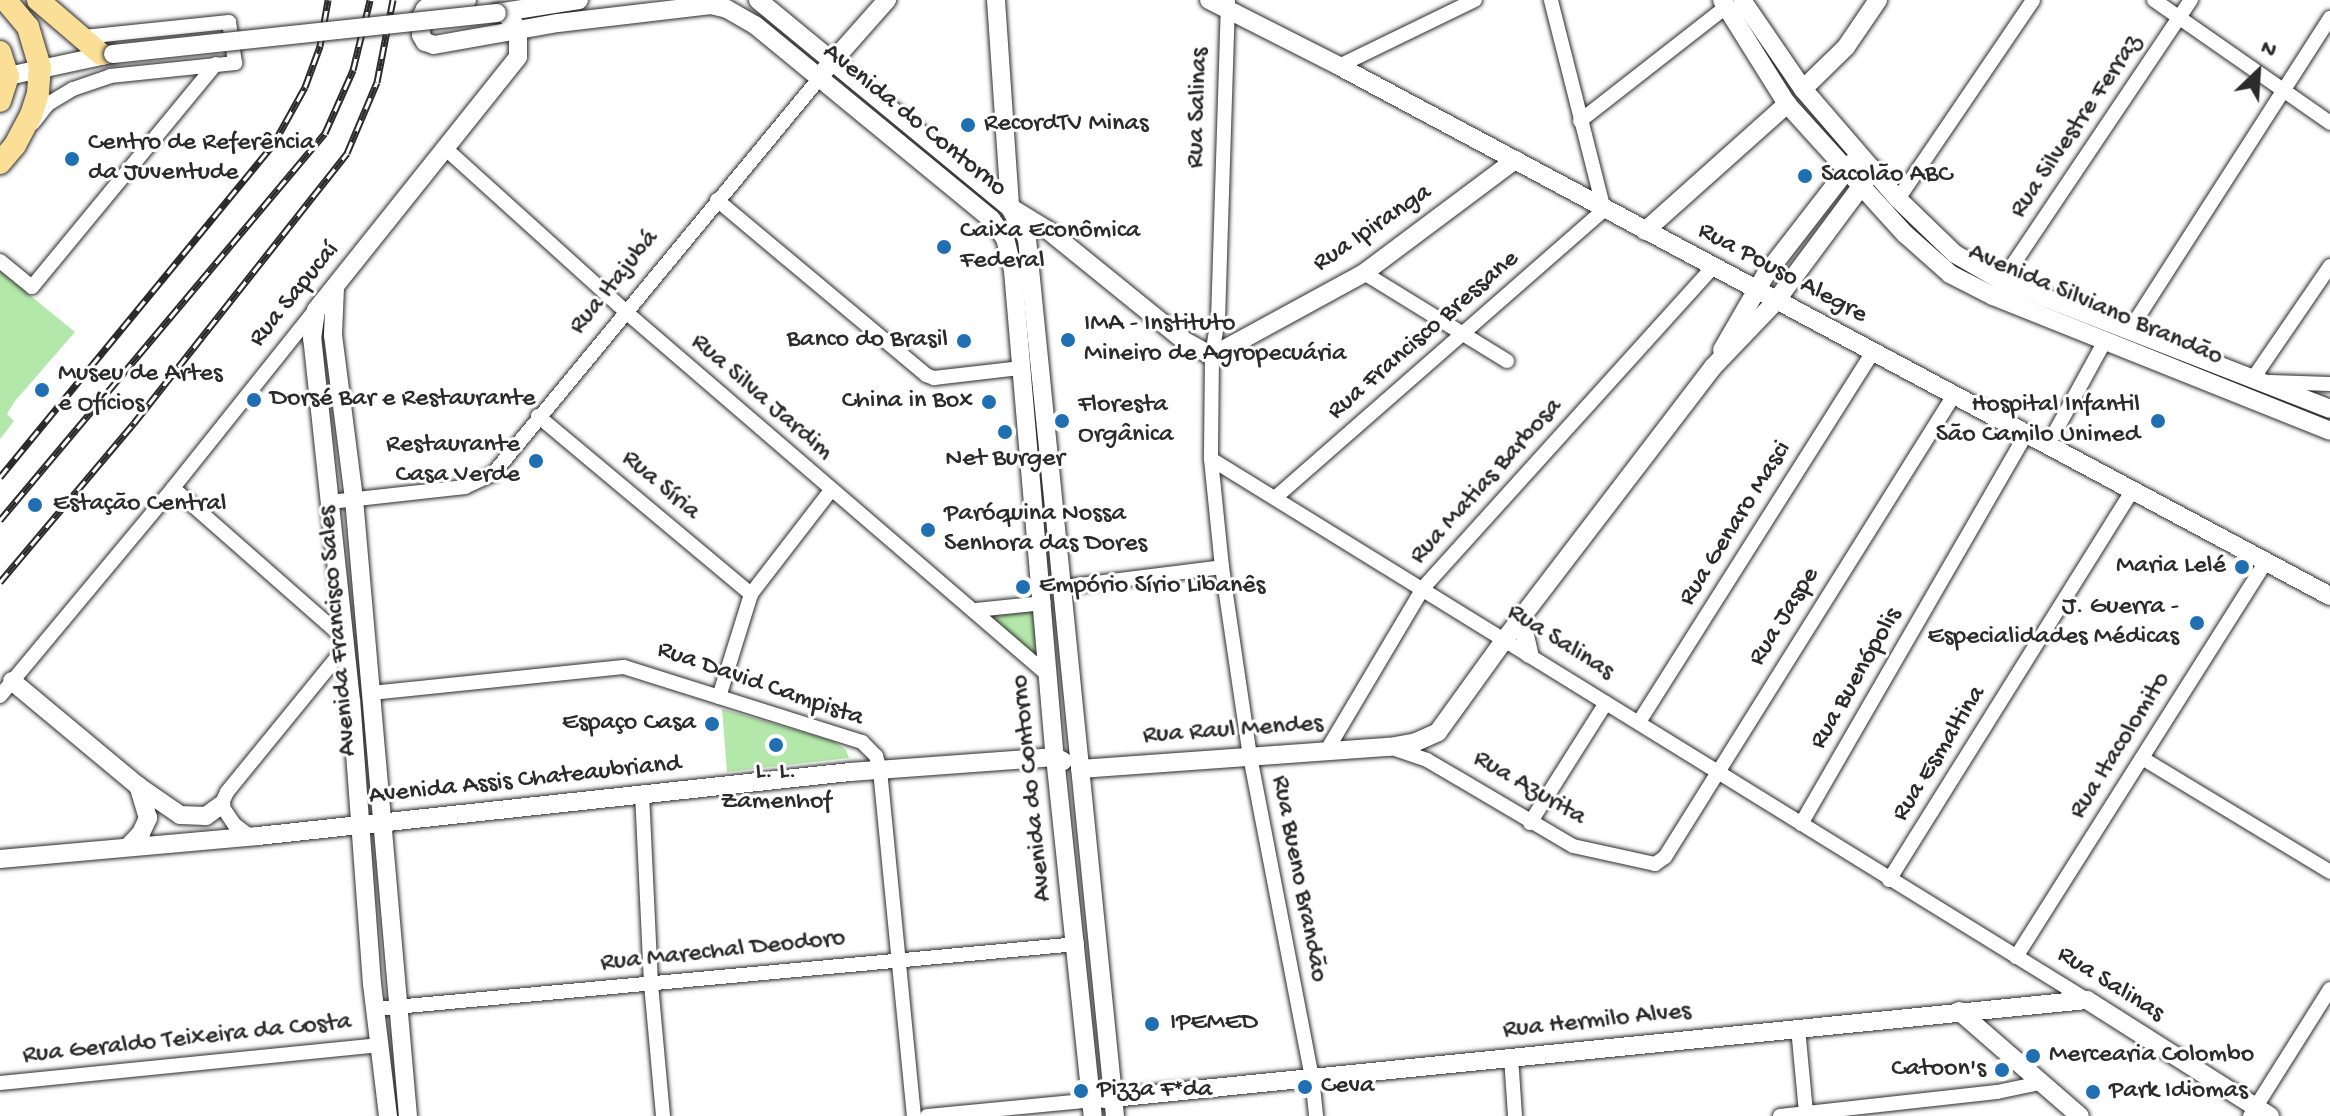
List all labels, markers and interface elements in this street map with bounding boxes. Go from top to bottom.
street label: Rua Silvestre Ferraz [2004,29,2150,225]
north arrow [2218,32,2298,112]
text: N [2256,35,2280,65]
street label: Avenida do Contorno [816,37,1012,205]
street label: Rua Salinas [1181,47,1217,169]
place label: RecordTV Minas [984,109,1148,141]
marker: RecordTV Minas [959,116,977,134]
place label: Centro de Referência da Juventude [88,128,314,190]
marker: Centro de Referência da Juventude [63,150,81,168]
place label: Sacolão ABC [1821,160,1952,192]
marker: Sacolão ABC [1796,167,1814,185]
street label: Rua Ipiranga [1308,178,1438,280]
place label: Caixa Econômica Federal [960,216,1140,278]
street label: Rua Pouso Alegre [1692,216,1872,332]
street label: Rua Itajubá [563,224,667,342]
street label: Rua Sapucaí [243,236,347,354]
marker: Caixa Econômica Federal [935,238,953,256]
street label: Avenida Silviano Brandão [1963,238,2227,374]
street label: Rua Francisco Bressane [1322,244,1526,428]
place label: IMA - Instituto Mineiro de Agropecuária [1084,309,1347,370]
place label: Banco do Brasil [787,325,948,357]
street label: Rua Silva Jardim [683,328,839,468]
marker: IMA - Instituto Mineiro de Agropecuária [1059,331,1077,349]
marker: Banco do Brasil [955,332,973,350]
place label: Museu de Artes e Ofícios [58,359,223,420]
marker: Museu de Artes e Ofícios [33,381,51,399]
place label: Dorsé Bar e Restaurante [270,384,535,416]
place label: China in Box [842,386,973,418]
place label: Floresta Orgânica [1078,390,1173,452]
place label: Hospital Infantil São Camilo Unimed [1936,390,2140,452]
marker: Dorsé Bar e Restaurante [245,391,263,409]
street label: Rua Matias Barbosa [1404,392,1570,572]
marker: China in Box [980,393,998,411]
marker: Hospital Infantil São Camilo Unimed [2147,410,2169,432]
marker: Floresta Orgânica [1053,412,1071,430]
marker: Net Burger [996,423,1014,441]
place label: Restaurante Casa Verde [386,430,520,492]
street label: Rua Genaro Masci [1673,436,1799,612]
street label: Rua Síria [614,444,706,528]
place label: Net Burger [945,444,1065,476]
marker: Restaurante Casa Verde [527,452,545,470]
place label: Estação Central [53,489,227,521]
marker: Estação Central [24,494,46,516]
place label: Paróquina Nossa Senhora das Dores [944,499,1147,560]
street label: Avenida Francisco Sales [313,505,365,757]
marker: Paróquina Nossa Senhora das Dores [919,521,937,539]
place label: Maria Lelé [2116,551,2226,583]
marker: Maria Lelé [2233,558,2251,576]
street label: Rua Jaspe [1743,562,1827,672]
place label: Empório Sírio Libanês [1039,571,1265,603]
marker: Empório Sírio Libanês [1014,578,1032,596]
place label: J. Guerra - Especialidades Médicas [1928,592,2179,654]
street label: Rua Salinas [1501,598,1619,688]
street label: Rua Buenópolis [1804,603,1910,755]
marker: J. Guerra - Especialidades Médicas [2186,612,2208,634]
street label: Rua David Campista [653,635,867,735]
street label: Rua Itacolomito [2063,667,2179,825]
street label: Avenida do Contorno [1006,673,1060,903]
street label: Rua Esmaltina [1886,681,1994,827]
place label: Espaço Casa [562,708,696,740]
street label: Rua Raul Mendes [1142,709,1324,753]
marker: Espaço Casa [703,715,721,733]
marker: L. L. Zamenhof [767,736,785,754]
street label: Rua Azurita [1467,744,1591,834]
street label: Avenida Assis Chateaubriand [367,749,683,813]
place label: L. L. Zamenhof [721,757,831,818]
street label: Rua Bueno Brandão [1263,773,1333,985]
street label: Rua Marechal Deodoro [599,924,847,980]
street label: Rua Salinas [2051,940,2169,1030]
street label: Rua Hermilo Alves [1501,997,1693,1047]
street label: Rua Geraldo Teixeira da Costa [21,1007,353,1073]
place label: IPEMED [1170,1008,1258,1040]
marker: IPEMED [1141,1013,1163,1035]
place label: Mercearia Colombo [2049,1040,2254,1072]
marker: Mercearia Colombo [2024,1047,2042,1065]
place label: Catoon's [1891,1054,1986,1086]
marker: Catoon's [1993,1061,2011,1079]
place label: Ceva [1321,1071,1374,1103]
place label: Pizza F*da [1097,1075,1212,1107]
place label: Park Idiomas [2109,1076,2248,1108]
marker: Ceva [1296,1078,1314,1096]
marker: Pizza F*da [1072,1082,1090,1100]
marker: Park Idiomas [2084,1083,2102,1101]

